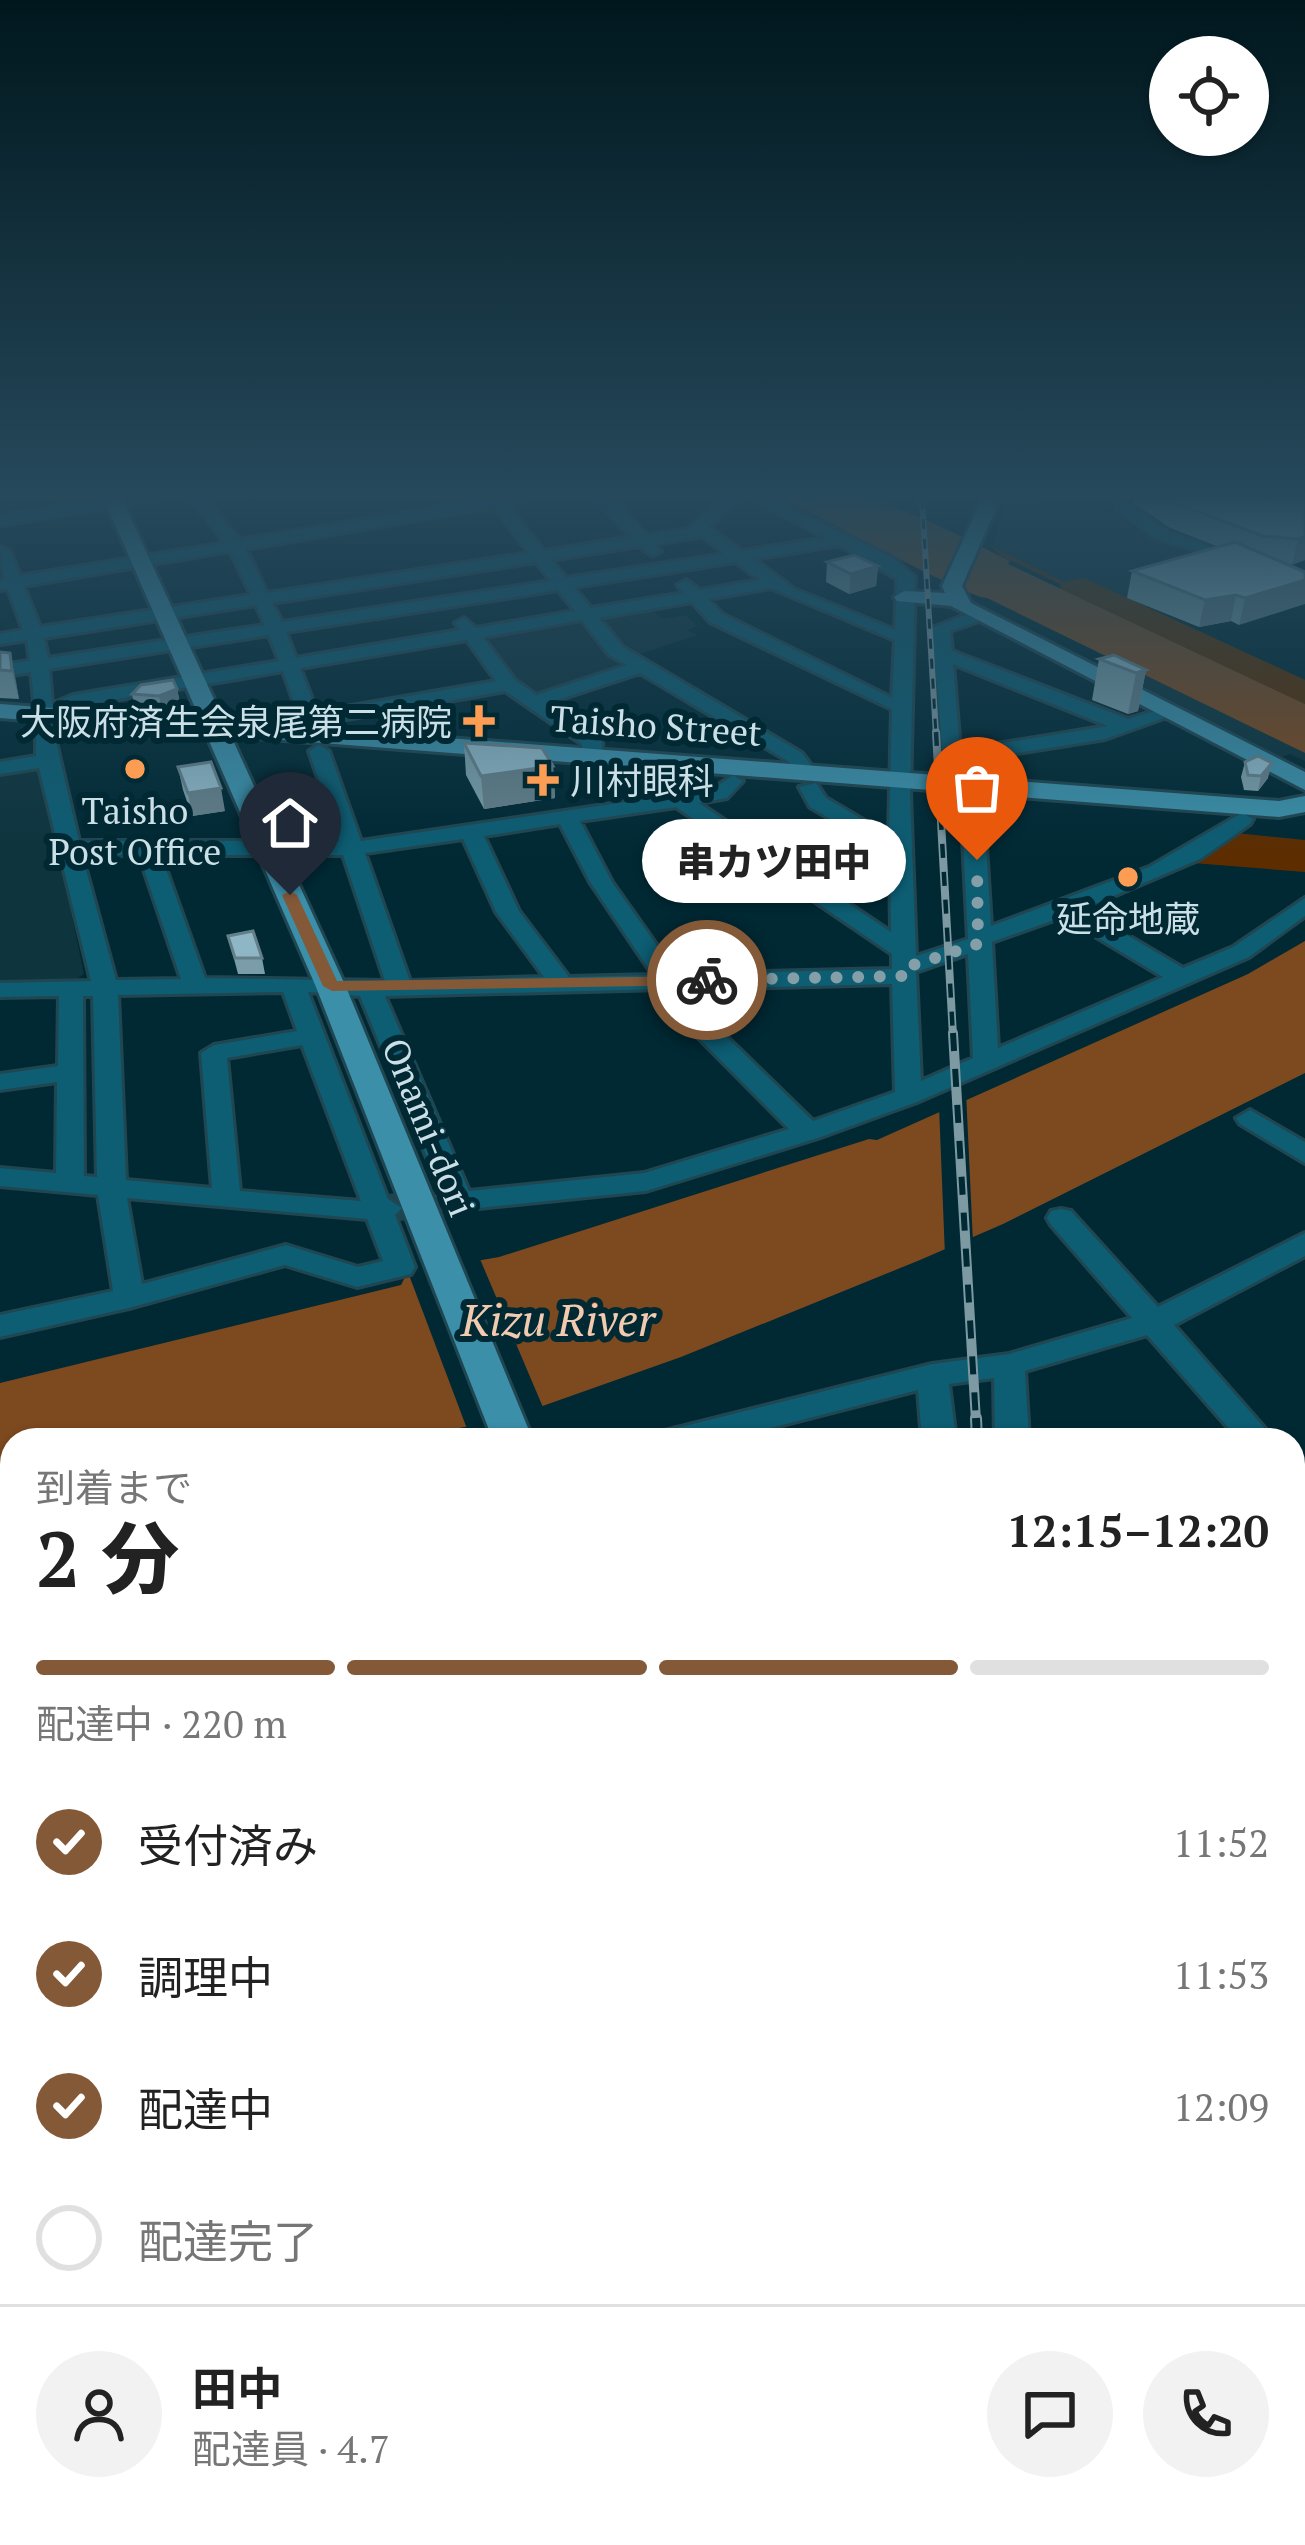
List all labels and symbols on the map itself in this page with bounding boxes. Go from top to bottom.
street label: Taisho Street [549,694,763,756]
place label: 大阪府済生会泉尾第二病院 [20,698,452,745]
marker: 大阪府済生会泉尾第二病院 [463,705,495,737]
pin [926,737,1028,860]
marker: Taisho Post Office [122,756,148,782]
place label: 川村眼科 [570,757,714,804]
marker: 川村眼科 [527,764,559,796]
pin [239,772,341,895]
place label: Taisho Post Office [49,787,221,875]
callout: 串カツ田中 [641,818,905,902]
marker: 延命地蔵 [1115,864,1141,890]
place label: 延命地蔵 [1056,895,1200,942]
courier [647,920,767,1040]
street label: Onami-dori [372,1031,486,1223]
water label: Kizu River [460,1289,657,1349]

